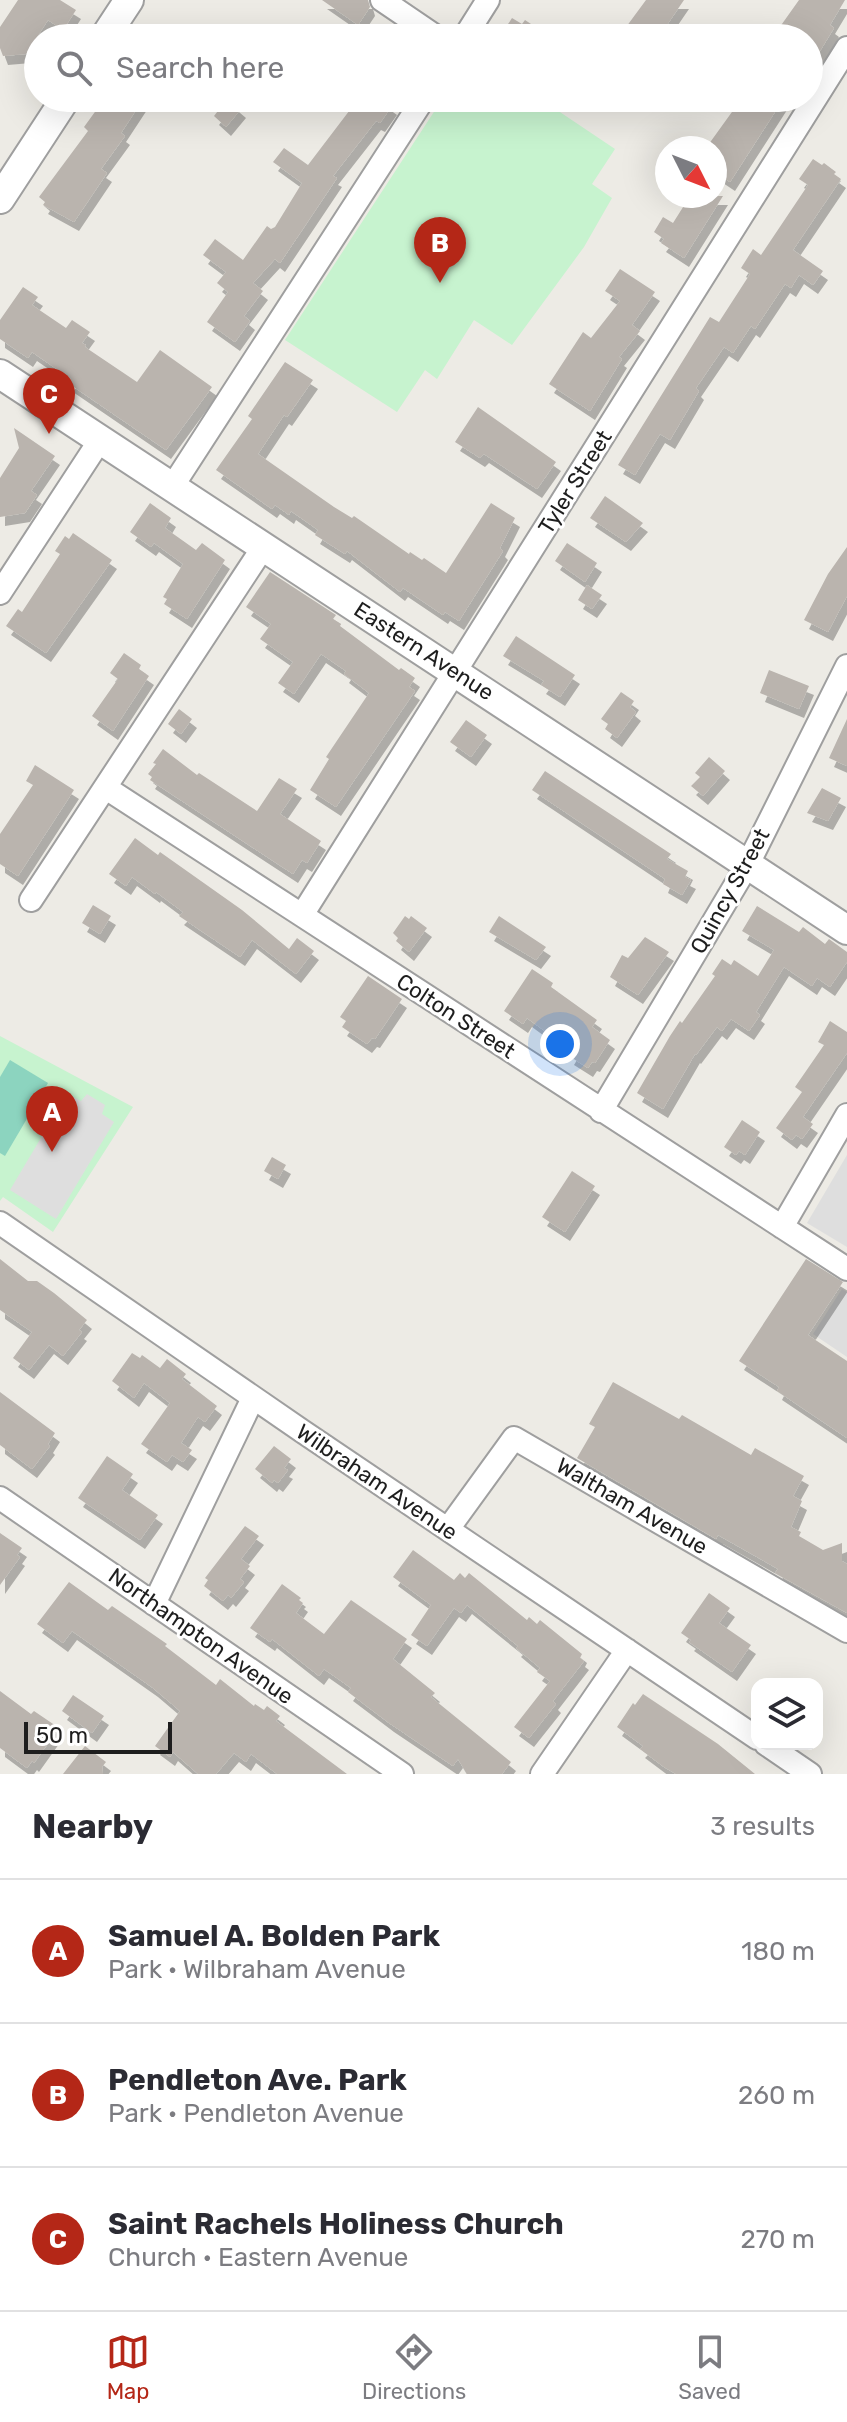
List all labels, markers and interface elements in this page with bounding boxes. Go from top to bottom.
search box [24,24,823,112]
icon: search [52,46,96,90]
text: Search here [116,50,284,86]
north arrow [655,136,727,208]
pin: B [414,217,466,283]
pin: C [23,368,75,434]
street label: Tyler Street [532,425,618,539]
street label: Eastern Avenue [349,596,499,706]
street label: Quincy Street [684,823,776,958]
street label: Colton Street [392,968,521,1065]
your location [540,1024,580,1064]
pin: A [26,1086,78,1152]
street label: Wilbraham Avenue [291,1418,463,1546]
street label: Waltham Avenue [552,1452,712,1560]
street label: Northampton Avenue [103,1562,299,1710]
map controls [751,1678,823,1750]
button: layers [751,1678,823,1750]
scale bar [24,1718,172,1754]
text: 50 m [36,1722,88,1749]
text: Nearby [32,1806,153,1847]
text: 3 results [710,1811,815,1842]
text: Samuel A. Bolden Park [108,1918,440,1954]
text: A [49,1936,67,1967]
text: 180 m [741,1936,815,1967]
text: Park · Wilbraham Avenue [108,1954,406,1985]
text: Pendleton Ave. Park [108,2062,407,2098]
text: B [49,2080,67,2111]
text: 260 m [738,2080,815,2111]
text: Park · Pendleton Avenue [108,2098,404,2129]
text: Saint Rachels Holiness Church [108,2206,564,2242]
text: C [49,2224,67,2255]
text: 270 m [740,2224,815,2255]
text: Church · Eastern Avenue [108,2242,408,2273]
tab: Map [106,2330,150,2405]
tab: Directions [362,2330,466,2405]
tab: Saved [678,2330,741,2405]

